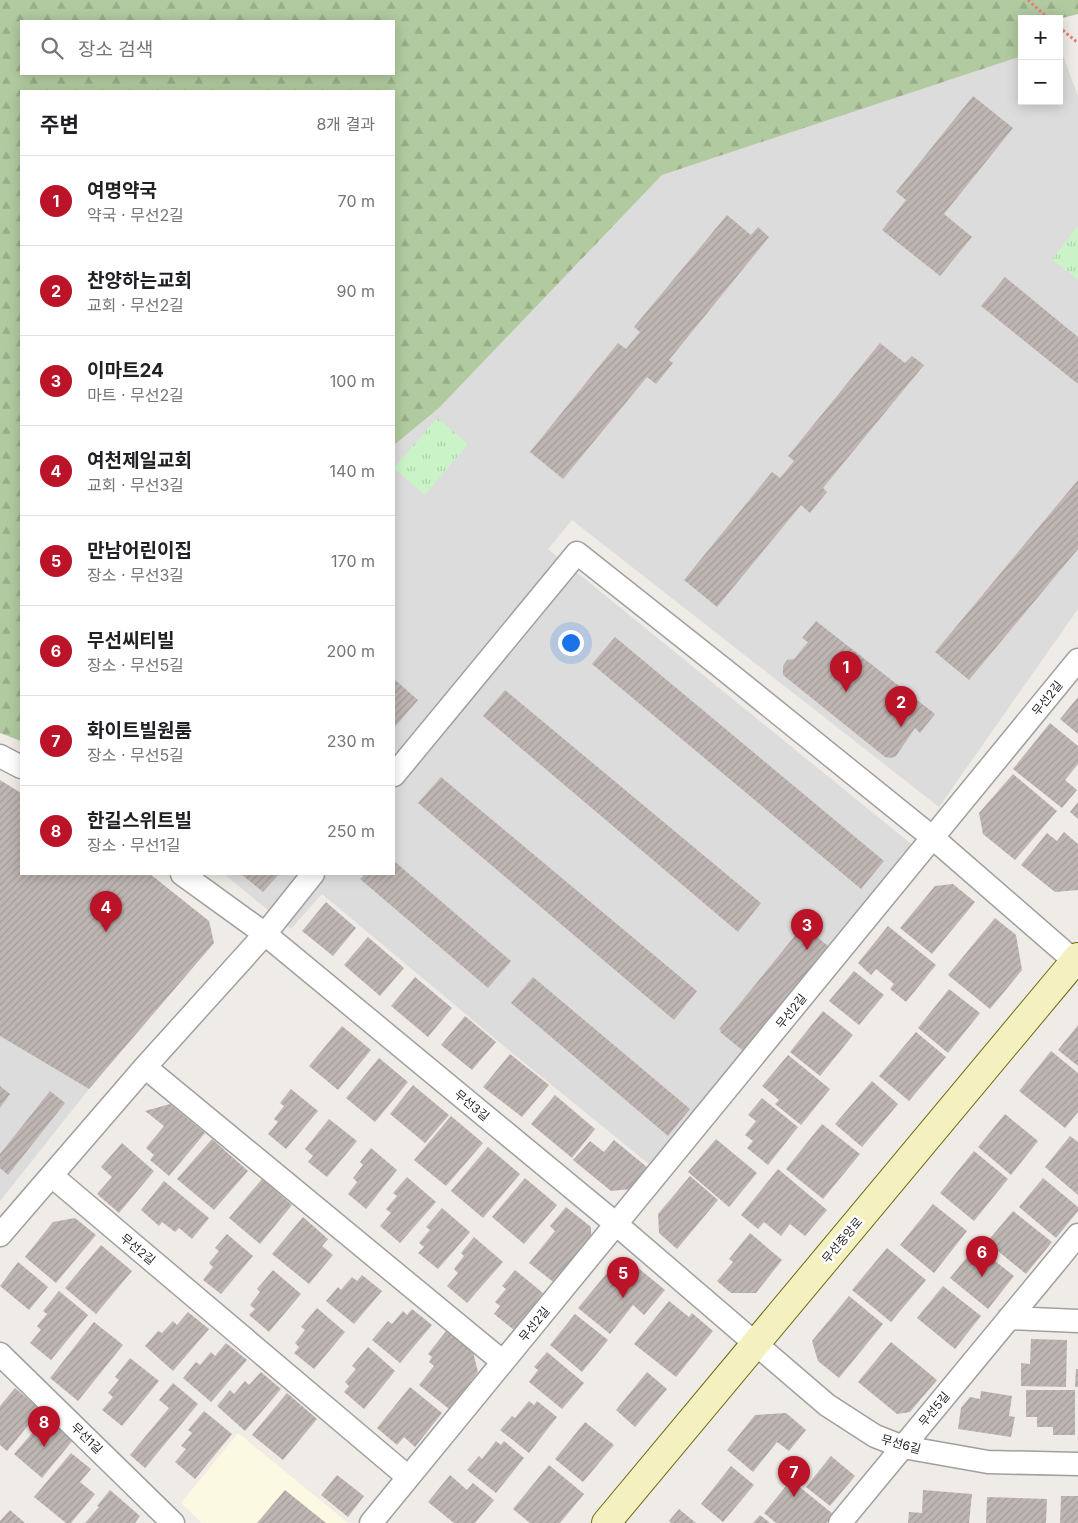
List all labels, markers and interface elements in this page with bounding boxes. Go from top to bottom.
map controls [1018,15,1063,105]
button: + [1018,15,1063,60]
search box [20,20,395,75]
icon: search [38,34,66,62]
text: 장소 검색 [78,38,153,61]
button: − [1018,60,1063,105]
text: 주변 [40,112,79,137]
text: 8개 결과 [316,114,375,134]
text: 여명약국 [87,179,157,202]
text: 1 [53,191,59,211]
text: 70 m [338,191,375,211]
text: 약국 · 무선2길 [87,205,184,225]
text: 찬양하는교회 [87,269,192,292]
text: 2 [51,281,61,301]
text: 90 m [336,281,375,301]
text: 교회 · 무선2길 [87,295,184,315]
text: 이마트24 [87,359,164,382]
text: 3 [51,371,61,391]
text: 100 m [330,371,375,391]
text: 마트 · 무선2길 [87,385,184,405]
text: 여천제일교회 [87,449,192,472]
text: 4 [51,461,61,481]
text: 140 m [330,461,375,481]
text: 교회 · 무선3길 [87,475,184,495]
text: 만남어린이집 [87,539,192,562]
text: 5 [51,551,61,571]
text: 170 m [331,551,375,571]
text: 장소 · 무선3길 [87,565,184,585]
text: 무선씨티빌 [87,629,174,652]
your location [558,630,584,656]
text: 6 [51,641,61,661]
text: 200 m [327,641,375,661]
pin: 1 [830,651,862,692]
text: 장소 · 무선5길 [87,655,184,675]
street label: 무선2길 [1028,678,1066,718]
pin: 2 [885,686,917,727]
text: 화이트빌원룸 [87,719,192,742]
text: 7 [51,731,61,751]
text: 230 m [327,731,375,751]
text: 장소 · 무선5길 [87,745,184,765]
text: 한길스위트빌 [87,809,192,832]
text: 8 [51,821,61,841]
text: 250 m [327,821,375,841]
text: 장소 · 무선1길 [87,835,181,855]
pin: 4 [90,891,122,932]
pin: 3 [791,909,823,950]
street label: 무선2길 [772,991,810,1031]
street label: 무선3길 [452,1086,492,1124]
street label: 무선중앙로 [819,1214,865,1266]
street label: 무선2길 [118,1230,158,1268]
pin: 6 [966,1236,998,1277]
pin: 5 [607,1257,639,1298]
street label: 무선2길 [515,1304,553,1344]
street label: 무선5길 [915,1389,953,1429]
pin: 8 [28,1406,60,1447]
street label: 무선1길 [68,1419,106,1457]
street label: 무선6길 [879,1431,923,1457]
pin: 7 [778,1456,810,1497]

